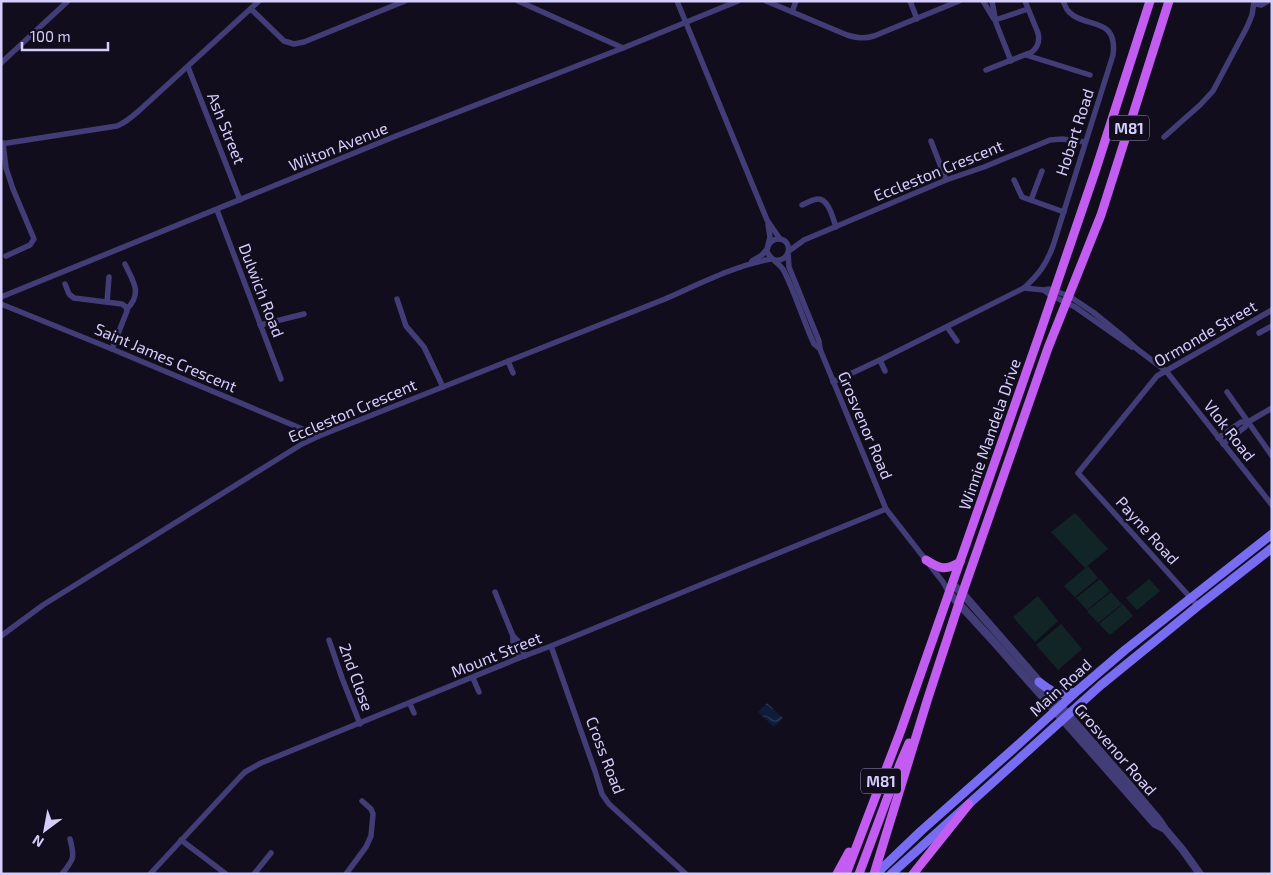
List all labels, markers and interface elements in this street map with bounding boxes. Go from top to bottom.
scale bar [22,20,109,52]
text: 100 m [30,27,71,45]
street label: Hobart Road [1051,86,1097,178]
street label: Ash Street [204,89,250,167]
road number: M81 [1109,116,1149,140]
street label: Wilton Avenue [286,118,390,174]
street label: Eccleston Crescent [871,135,1005,205]
street label: Dulwich Road [235,240,289,340]
street label: Ormonde Street [1150,296,1260,370]
street label: Saint James Crescent [92,318,240,396]
street label: Winnie Mandela Drive [954,356,1024,512]
street label: Grosvenor Road [835,368,897,482]
street label: Eccleston Crescent [285,374,419,446]
street label: Vlok Road [1200,396,1260,464]
street label: Payne Road [1113,492,1183,568]
street label: Mount Street [448,627,544,681]
street label: 2nd Close [336,641,378,713]
street label: Main Road [1025,654,1095,720]
street label: Grosvenor Road [1071,699,1161,799]
street label: Cross Road [583,714,629,796]
road number: M81 [861,768,901,794]
north arrow [20,805,70,855]
text: N [29,832,47,851]

